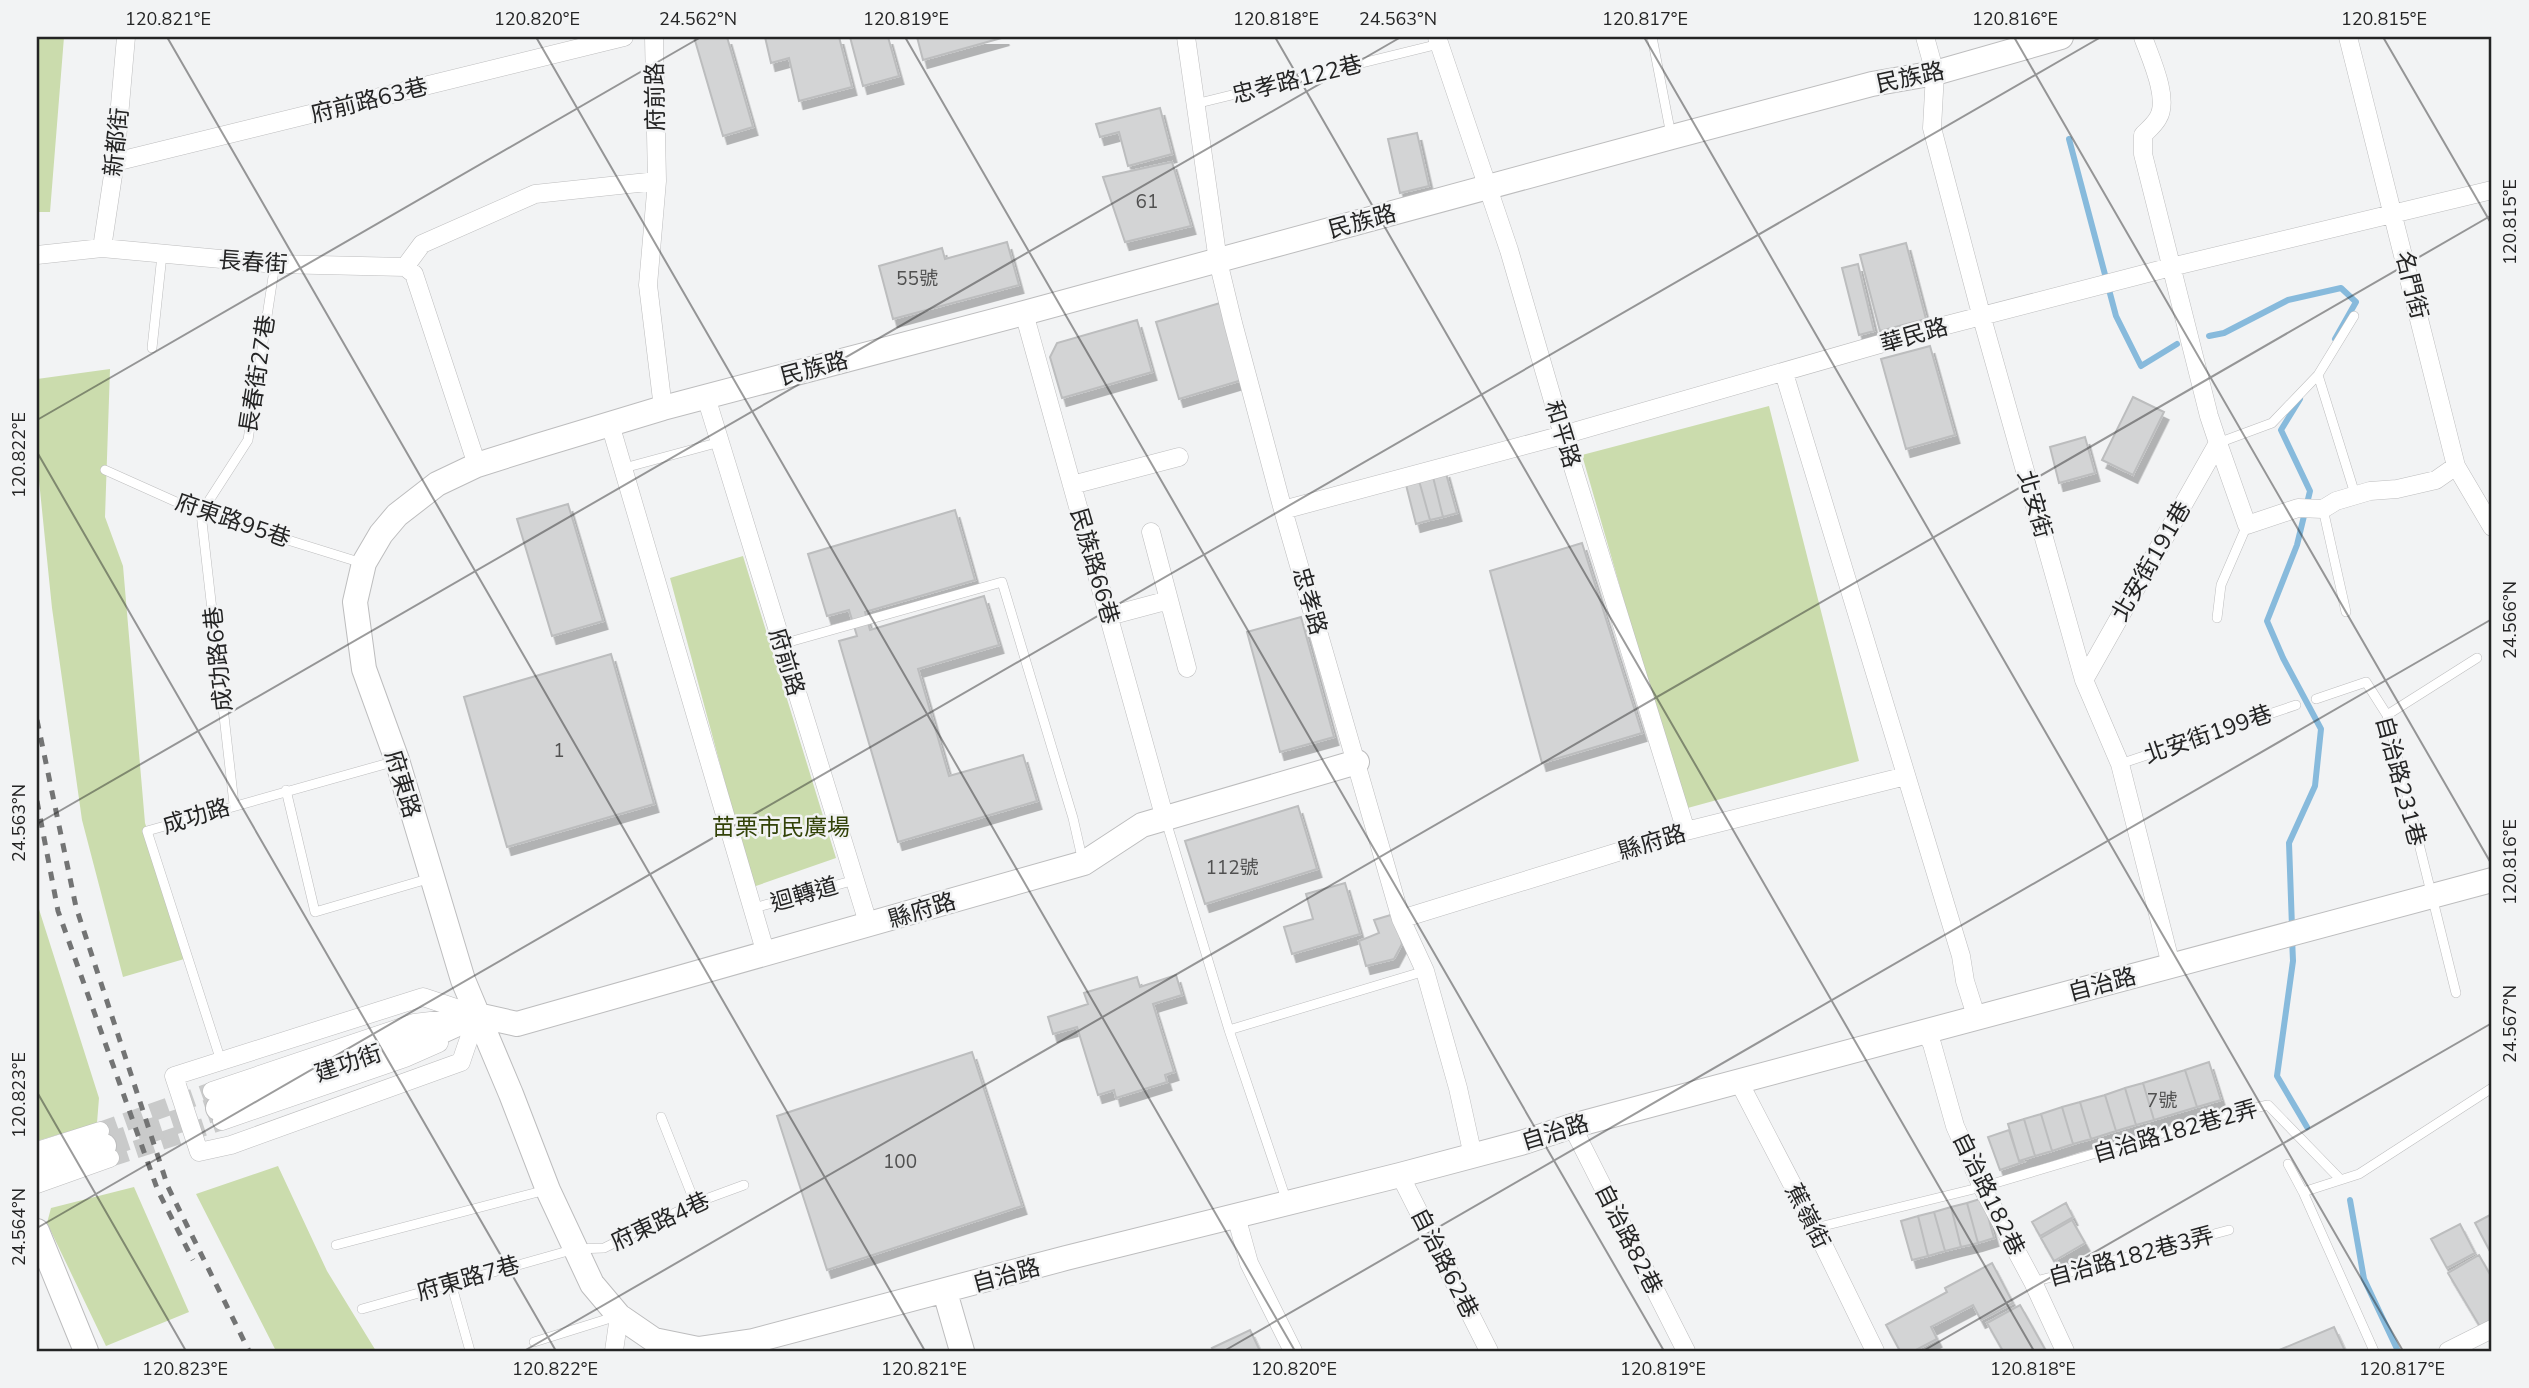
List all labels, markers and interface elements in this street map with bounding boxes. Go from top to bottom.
text: 120.821°E [125,7,211,31]
text: 120.820°E [494,7,580,31]
text: 24.562°N [659,7,737,31]
text: 120.819°E [863,7,949,31]
text: 120.818°E [1233,7,1319,31]
text: 24.563°N [1359,7,1437,31]
text: 120.817°E [1602,7,1688,31]
text: 120.816°E [1972,7,2058,31]
text: 120.815°E [2341,7,2427,31]
street label: 忠孝路122巷 [1229,48,1366,111]
street label: 民族路 [1873,55,1947,100]
street label: 府前路 [639,62,672,132]
street label: 府前路63巷 [307,71,431,130]
street label: 新都街 [97,106,136,178]
text: 120.815°E [2498,179,2522,265]
house number: 61 [1136,189,1158,215]
street label: 民族路 [1325,198,1399,245]
street label: 長春街 [217,245,288,280]
street label: 名門街 [2388,248,2435,322]
house number: 55號 [896,266,938,292]
street label: 華民路 [1877,311,1952,360]
street label: 長春街27巷 [233,313,282,436]
street label: 民族路 [777,345,851,392]
street label: 和平路 [1538,397,1587,472]
text: 120.822°E [7,412,31,498]
street label: 北安街 [2010,467,2059,542]
street label: 府東路95巷 [171,486,294,555]
street label: 北安街191巷 [2105,496,2198,627]
street label: 民族路66巷 [1063,504,1126,628]
street label: 忠孝路 [1285,564,1334,639]
text: 24.566°N [2498,581,2522,659]
street label: 成功路6巷 [198,605,239,713]
street label: 府前路 [762,625,811,700]
street label: 北安街199巷 [2140,698,2276,771]
street label: 自治路231巷 [2368,713,2433,850]
house number: 1 [553,738,565,764]
street label: 府東路 [378,747,427,822]
text: 24.563°N [7,784,31,862]
street label: 成功路 [159,792,234,841]
park label: 苗栗市民廣場 [712,812,850,843]
street label: 縣府路 [1615,818,1690,867]
text: 120.816°E [2498,819,2522,905]
house number: 112號 [1205,855,1259,881]
street label: 迴轉道 [767,870,842,919]
street label: 縣府路 [885,886,960,935]
street label: 自治路 [2065,961,2139,1008]
text: 24.567°N [2498,985,2522,1063]
street label: 建功街 [310,1038,386,1089]
text: 120.823°E [7,1052,31,1138]
house number: 7號 [2147,1088,2177,1114]
street label: 自治路182巷2弄 [2089,1093,2261,1170]
street label: 自治路 [1518,1108,1593,1157]
street label: 自治路182巷 [1945,1127,2032,1261]
house number: 100 [883,1149,917,1175]
street label: 蕉嶺街 [1778,1178,1837,1254]
street label: 自治路82巷 [1588,1179,1670,1300]
street label: 府東路4巷 [606,1185,715,1258]
text: 24.564°N [7,1188,31,1266]
street label: 自治路62巷 [1404,1203,1486,1324]
street label: 自治路182巷3弄 [2045,1219,2217,1293]
street label: 府東路7巷 [413,1249,523,1308]
street label: 自治路 [969,1252,1043,1299]
text: 120.823°E [142,1357,228,1381]
text: 120.822°E [512,1357,598,1381]
text: 120.821°E [881,1357,967,1381]
text: 120.820°E [1251,1357,1337,1381]
text: 120.819°E [1620,1357,1706,1381]
text: 120.818°E [1990,1357,2076,1381]
text: 120.817°E [2359,1357,2445,1381]

